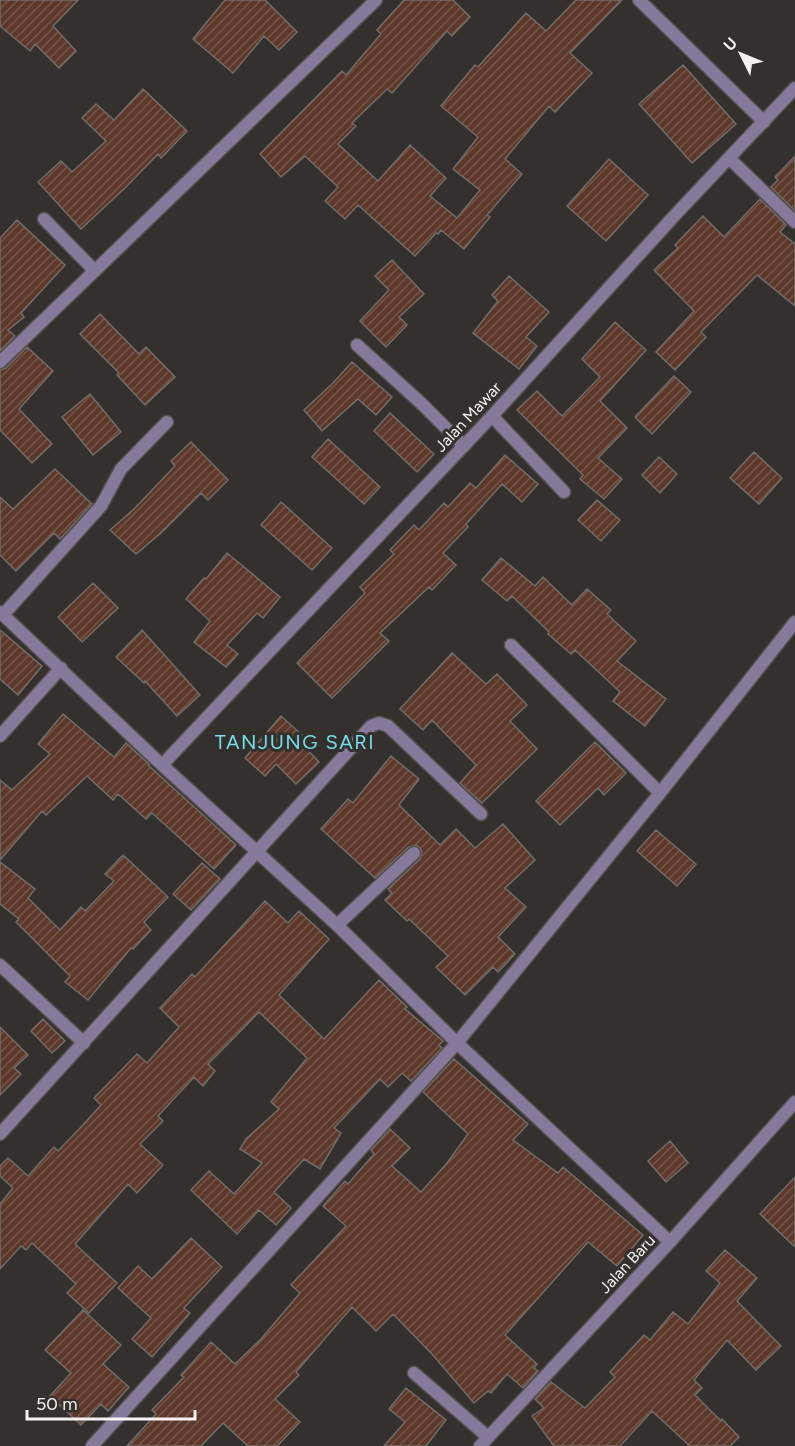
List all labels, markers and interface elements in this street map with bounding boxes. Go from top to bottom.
north arrow [711,24,771,84]
text: U [720,34,741,55]
street label: Jalan Mawar [431,378,506,456]
district label: TANJUNG SARI [215,730,375,754]
street label: Jalan Baru [595,1231,659,1297]
scale bar [27,1383,195,1421]
text: 50 m [36,1393,78,1415]

